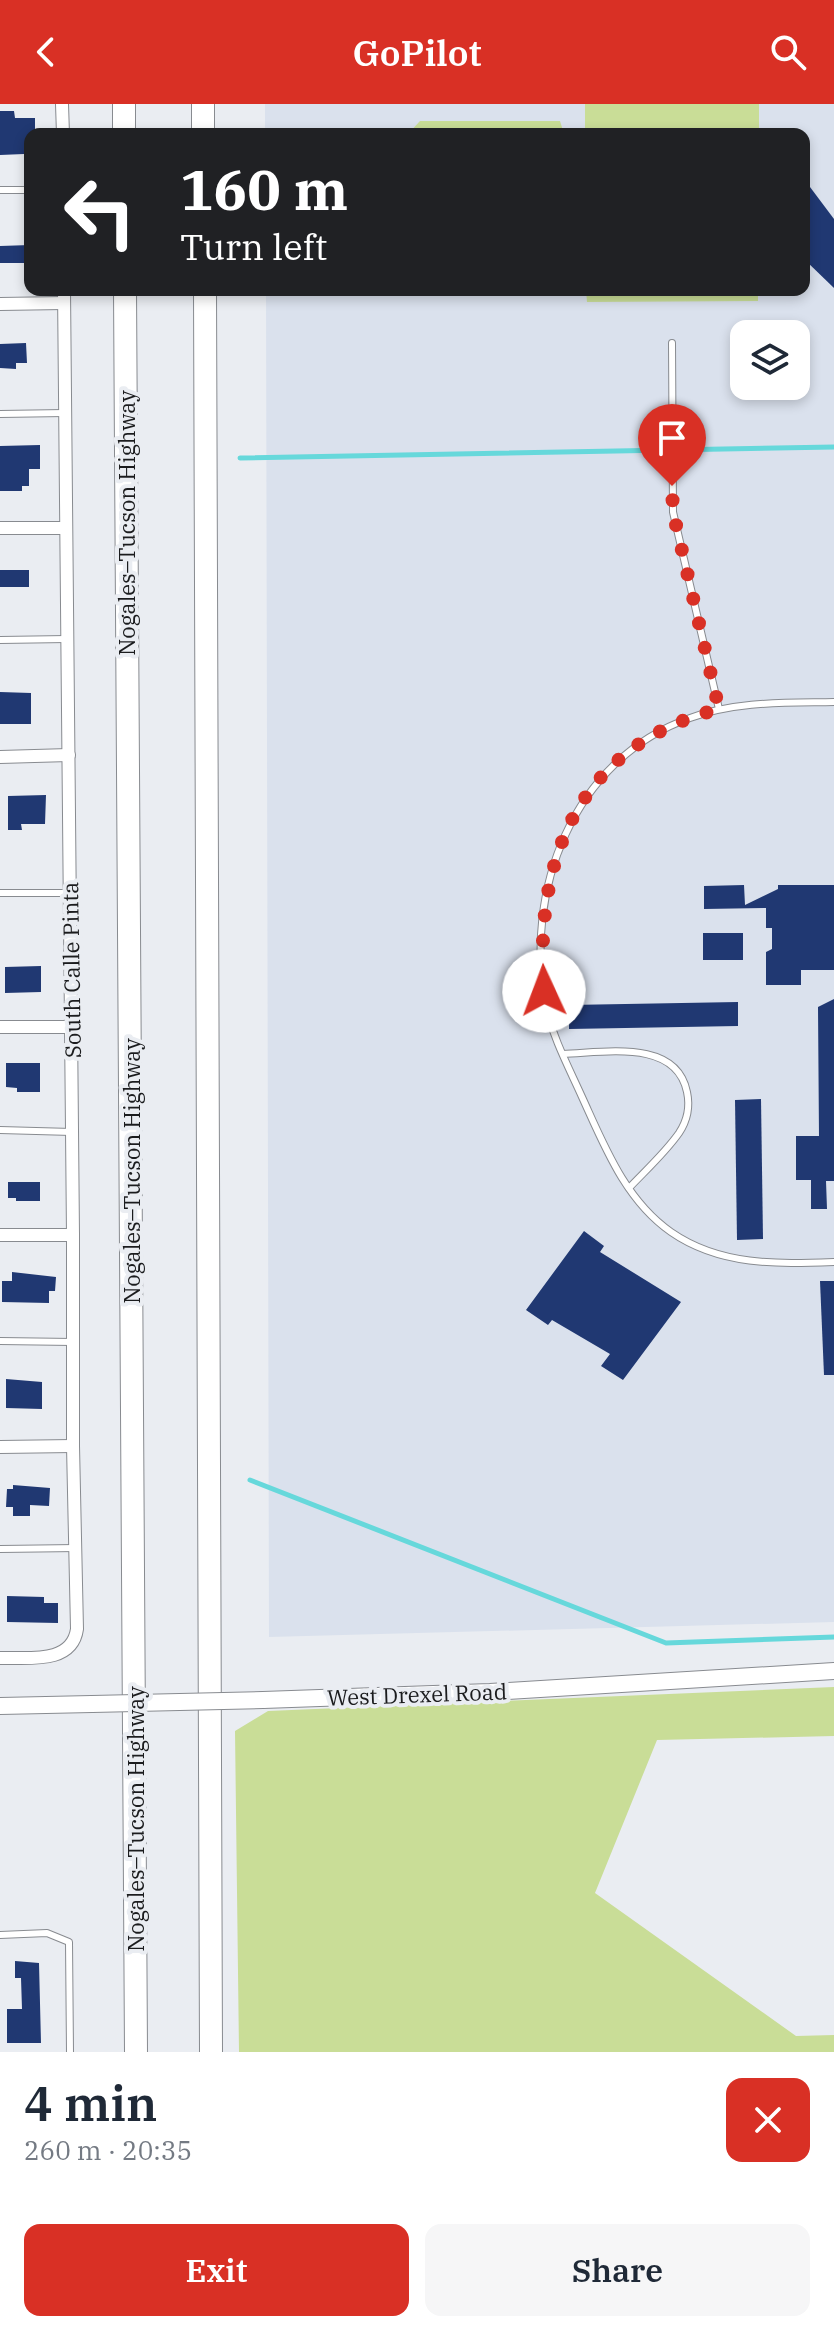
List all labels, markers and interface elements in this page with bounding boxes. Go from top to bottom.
text: GoPilot [352,29,482,76]
icon: back [24,30,68,74]
icon: search [766,30,810,74]
text: 160 m [180,153,348,225]
icon: left [48,160,152,264]
text: Turn left [180,223,327,270]
map controls [730,320,810,400]
button: layers [730,320,810,400]
street label: Nogales–Tucson Highway [112,390,141,656]
pin [638,404,706,486]
icon: arrive [650,416,694,460]
street label: South Calle Pinta [55,882,87,1058]
position arrow [502,949,586,1033]
street label: Nogales–Tucson Highway [117,1038,146,1304]
street label: West Drexel Road [326,1676,508,1712]
street label: Nogales–Tucson Highway [121,1686,150,1952]
text: 4 min [24,2072,157,2134]
button: close [726,2078,810,2162]
text: 260 m · 20:35 [24,2133,192,2167]
button: Exit [24,2224,409,2316]
button: Share [425,2224,810,2316]

